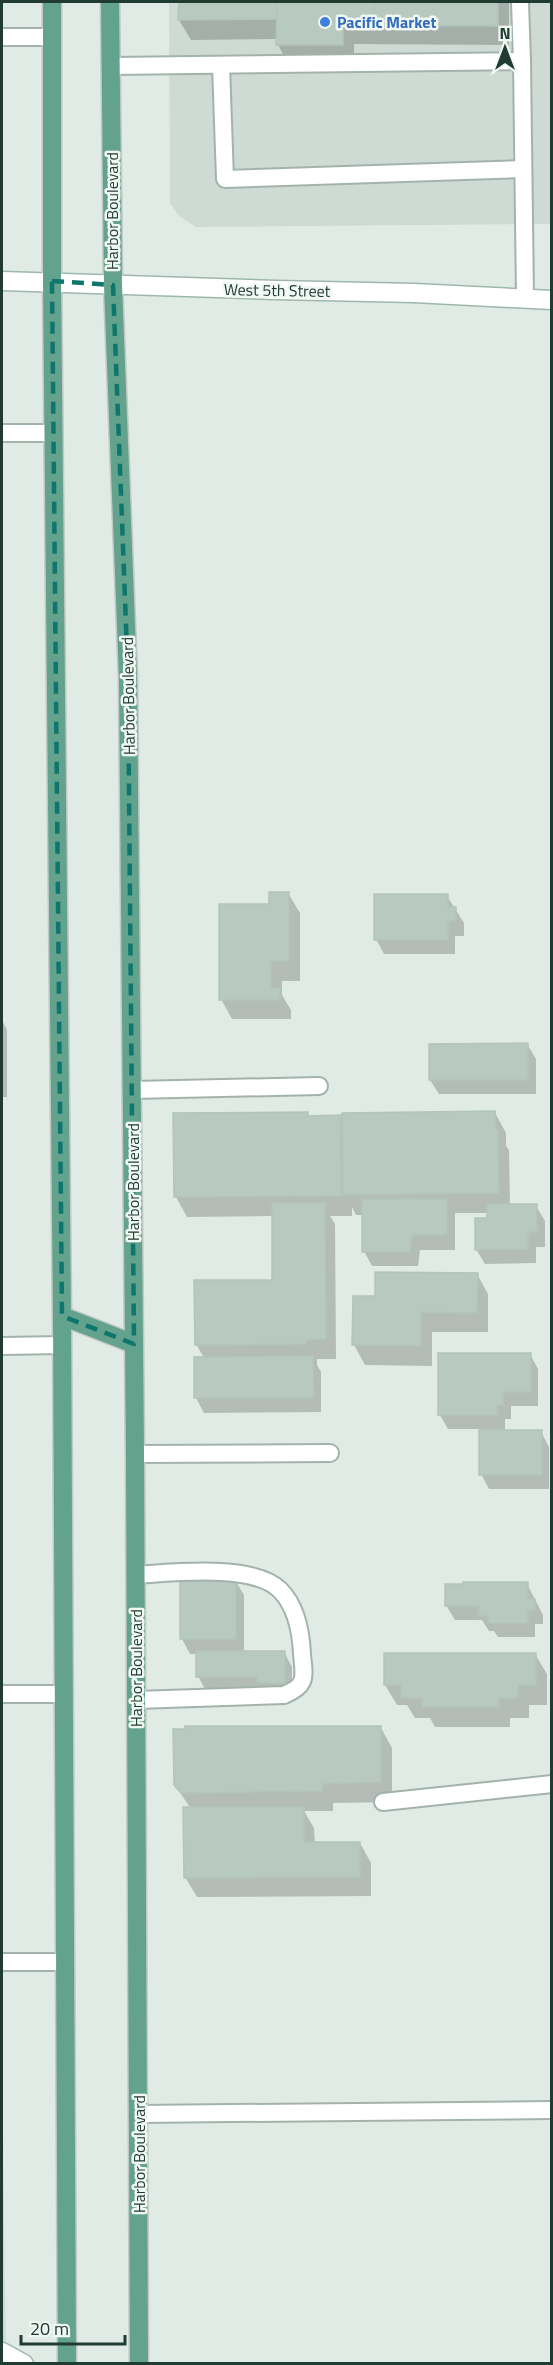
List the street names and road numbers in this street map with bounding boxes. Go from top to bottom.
street label: Harbor Boulevard [100,152,124,270]
street label: West 5th Street [224,277,331,303]
street label: Harbor Boulevard [115,637,141,755]
street label: Harbor Boulevard [121,1123,145,1241]
street label: Harbor Boulevard [124,1609,148,1727]
street label: Harbor Boulevard [127,2095,151,2213]

